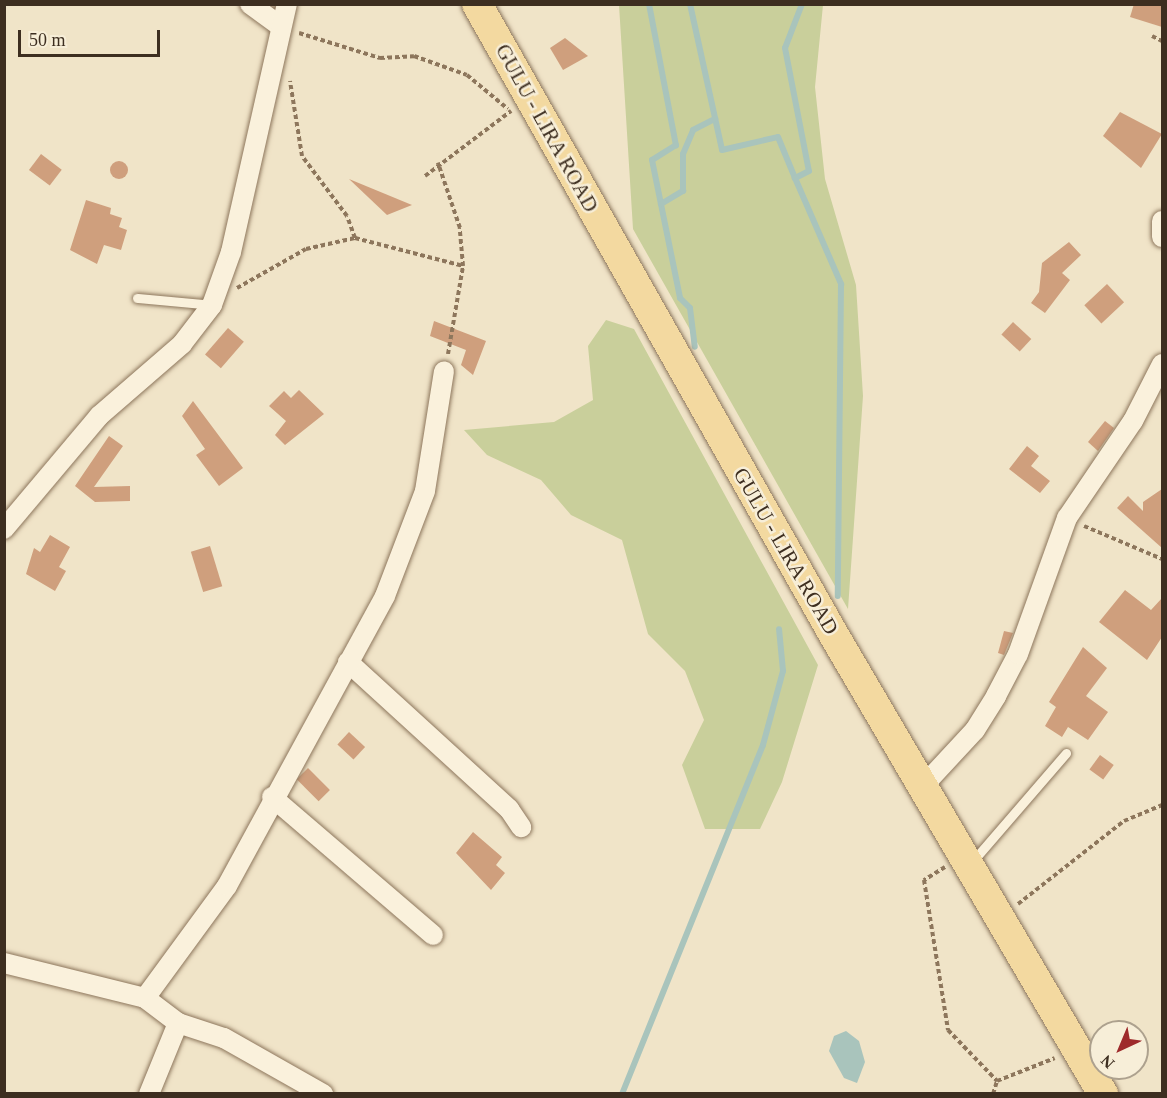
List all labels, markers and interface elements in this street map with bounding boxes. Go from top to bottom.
scale bar [21,18,164,56]
text: 50 m [29,30,66,50]
street label: GULU - LIRA ROAD [490,39,604,217]
street label: GULU - LIRA ROAD [728,463,844,639]
north arrow [1089,1020,1149,1080]
text: N [1097,1052,1118,1072]

